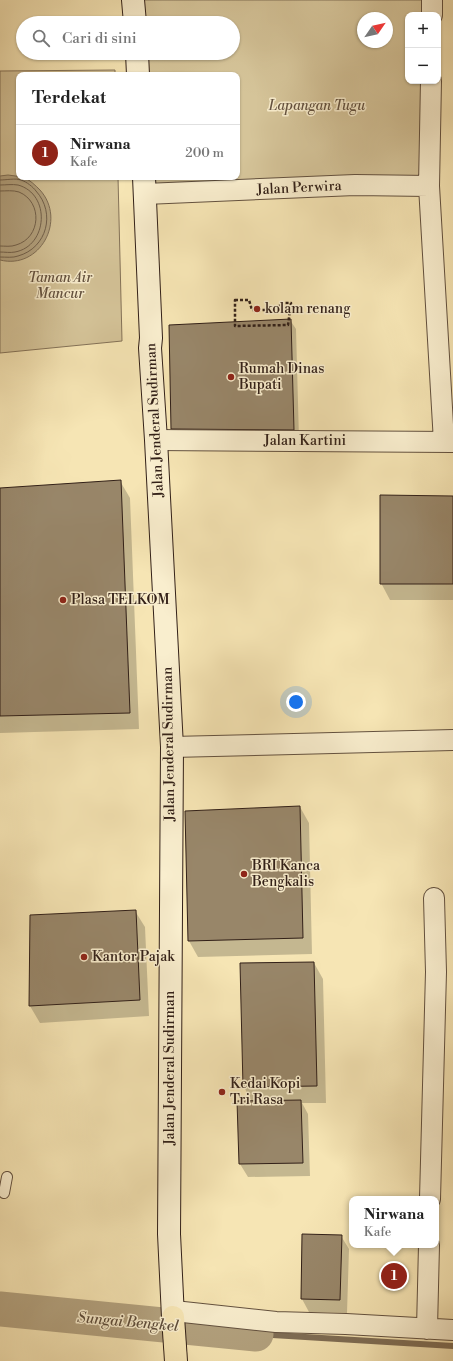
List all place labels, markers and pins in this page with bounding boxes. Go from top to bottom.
place label: kolam renang [265,300,351,318]
marker: kolam renang [252,304,262,314]
place label: Rumah Dinas Bupati [238,360,324,394]
marker: Rumah Dinas Bupati [226,372,236,382]
place label: Plasa TELKOM [71,591,170,609]
marker: Plasa TELKOM [58,595,68,605]
place label: BRI Kanca Bengkalis [251,857,321,891]
marker: BRI Kanca Bengkalis [239,869,249,879]
place label: Kantor Pajak [92,948,175,966]
marker: Kantor Pajak [79,952,89,962]
place label: Kedai Kopi Tri Rasa [230,1075,301,1109]
marker: Kedai Kopi Tri Rasa [217,1087,227,1097]
pin: 1 [381,1261,407,1291]

